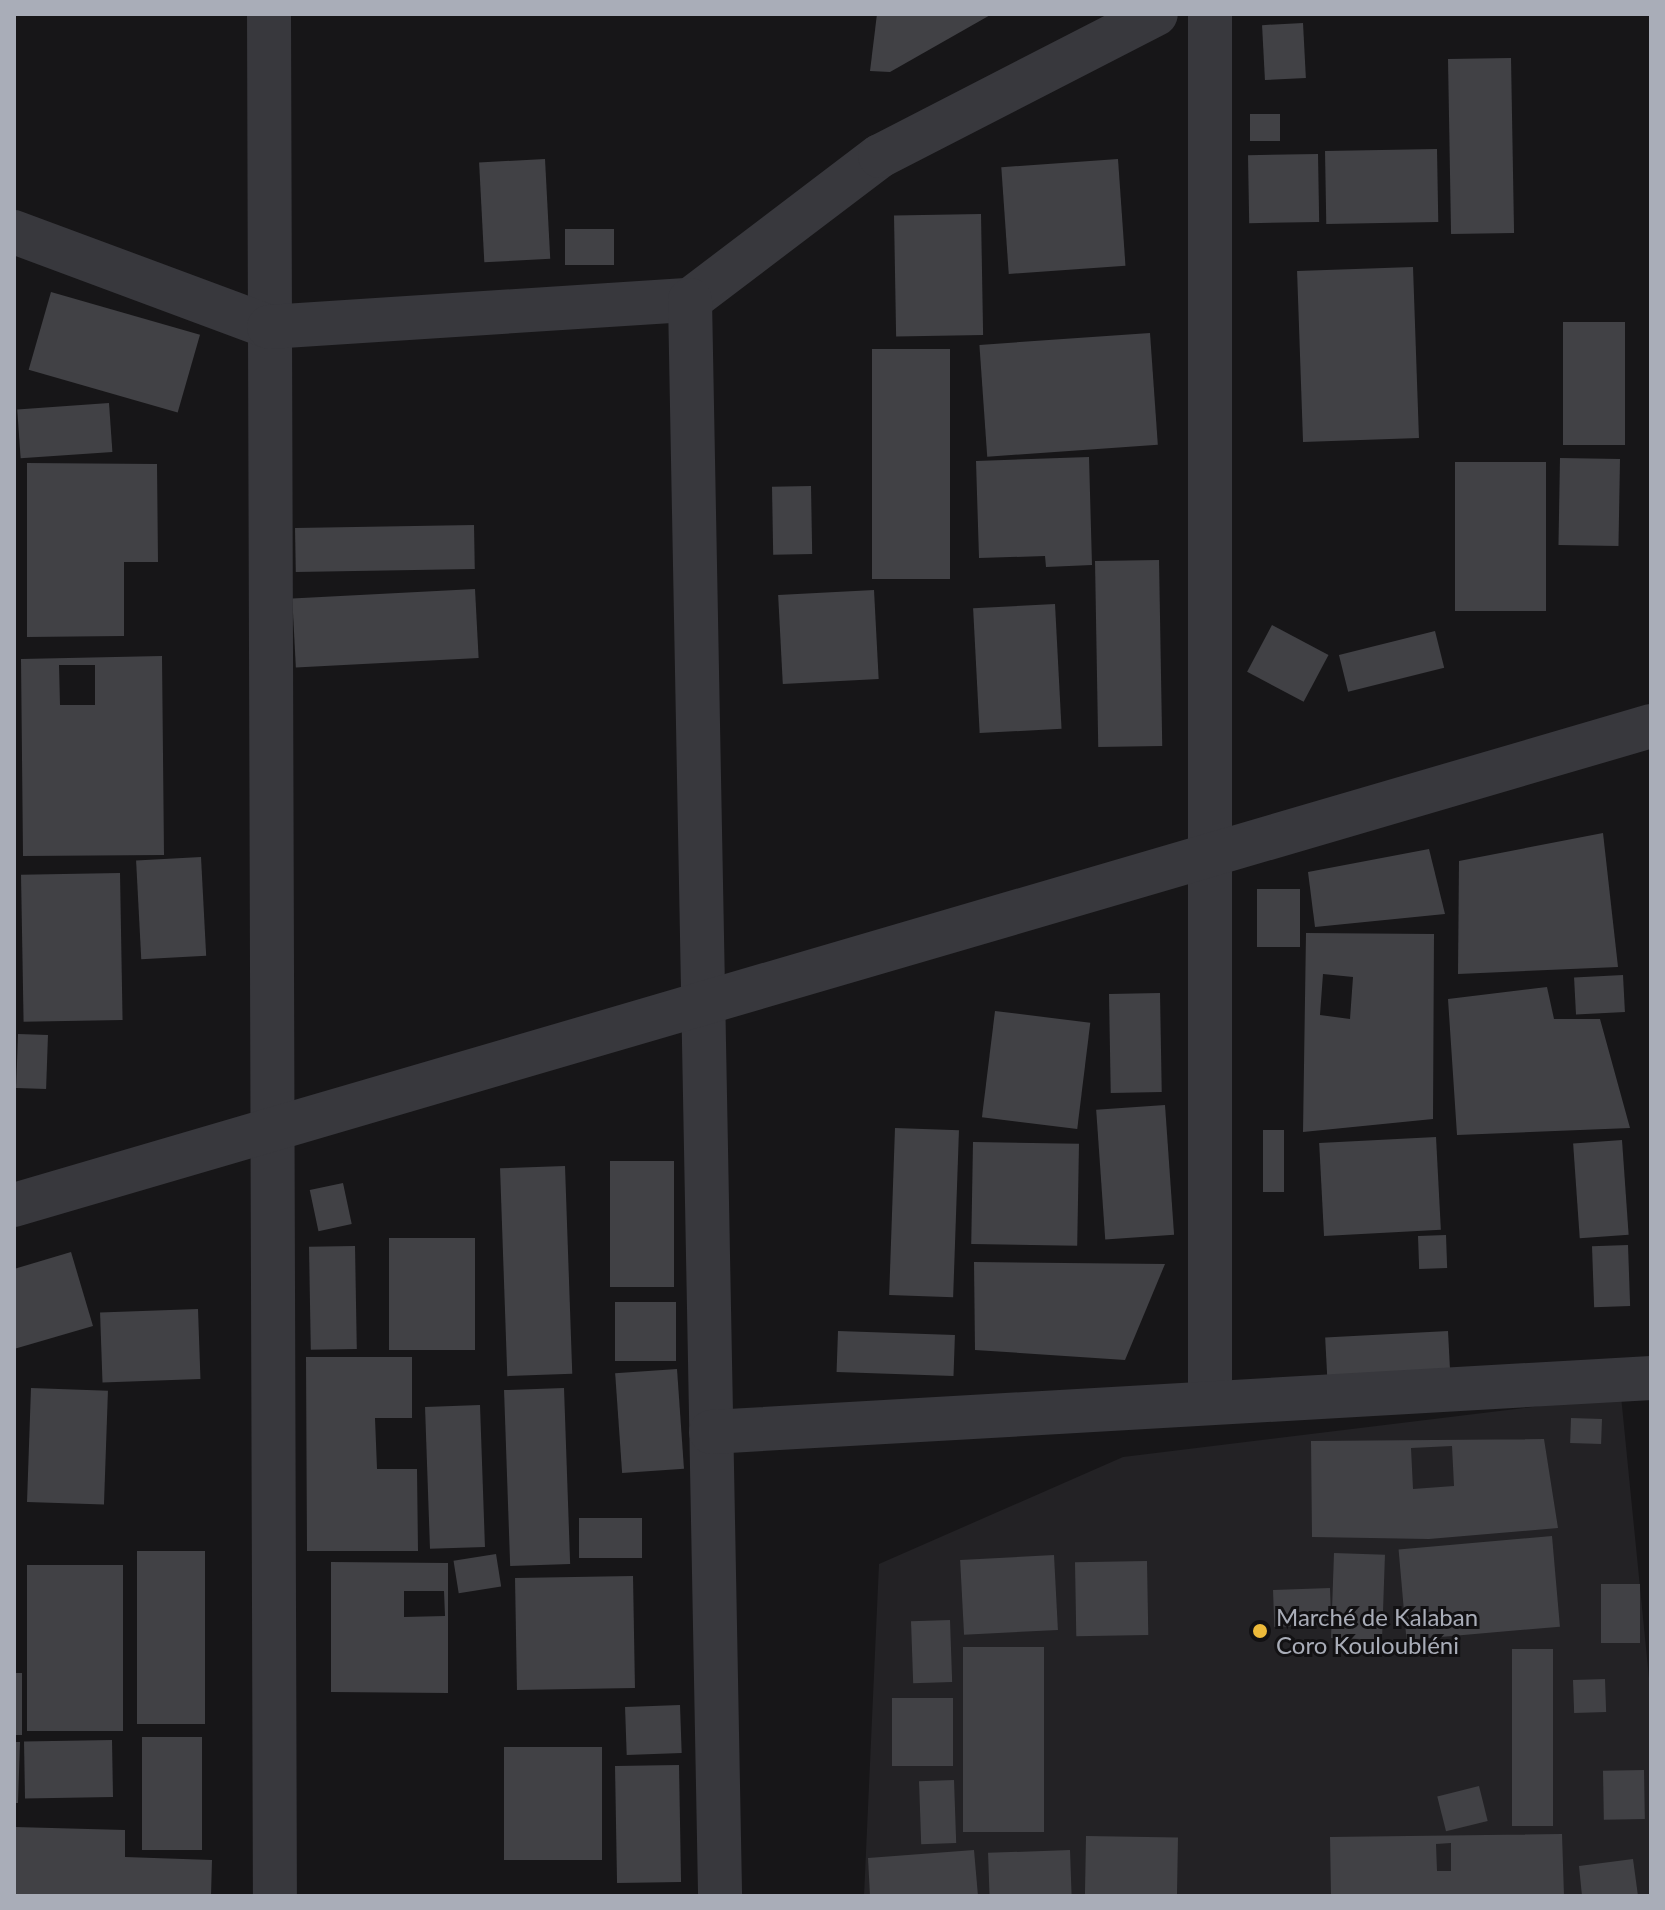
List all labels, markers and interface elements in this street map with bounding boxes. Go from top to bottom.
place label: Marché de Kalaban Coro Kouloubléni [1276,1603,1478,1659]
marker: Marché de Kalaban Coro Kouloubléni [1251,1622,1269,1640]

